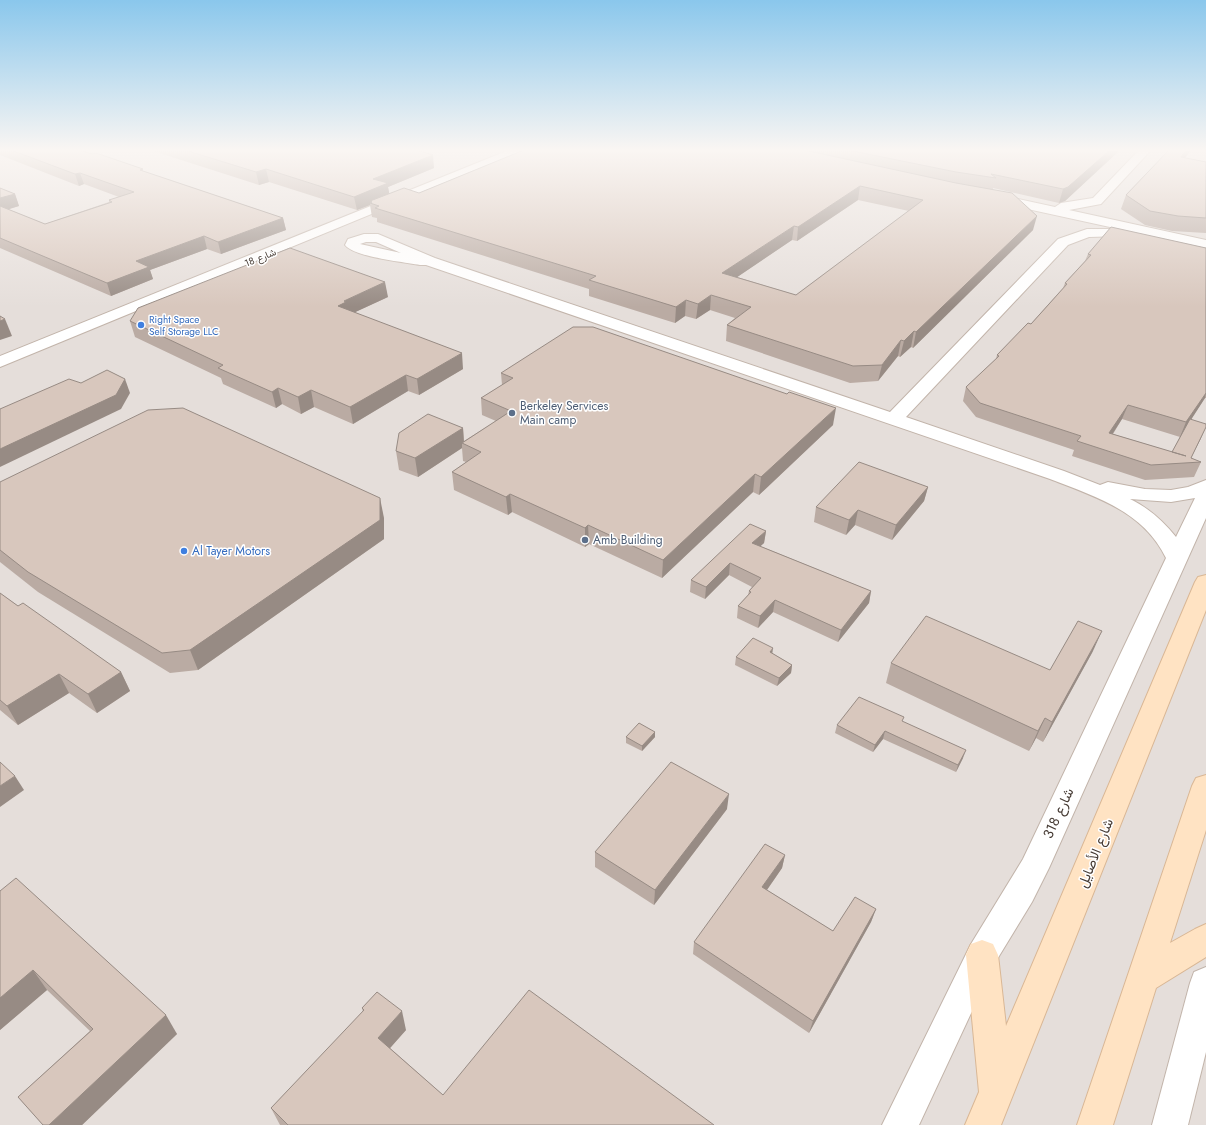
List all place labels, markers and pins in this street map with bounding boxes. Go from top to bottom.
place label: Right Space Self Storage LLC [149,312,219,339]
marker: Right Space Self Storage LLC [136,320,146,330]
place label: Berkeley Services Main camp [520,397,608,429]
marker: Berkeley Services Main camp [507,408,517,418]
place label: Amb Building [593,531,663,549]
marker: Amb Building [580,535,590,545]
place label: Al Tayer Motors [192,542,270,560]
marker: Al Tayer Motors [179,546,189,556]

